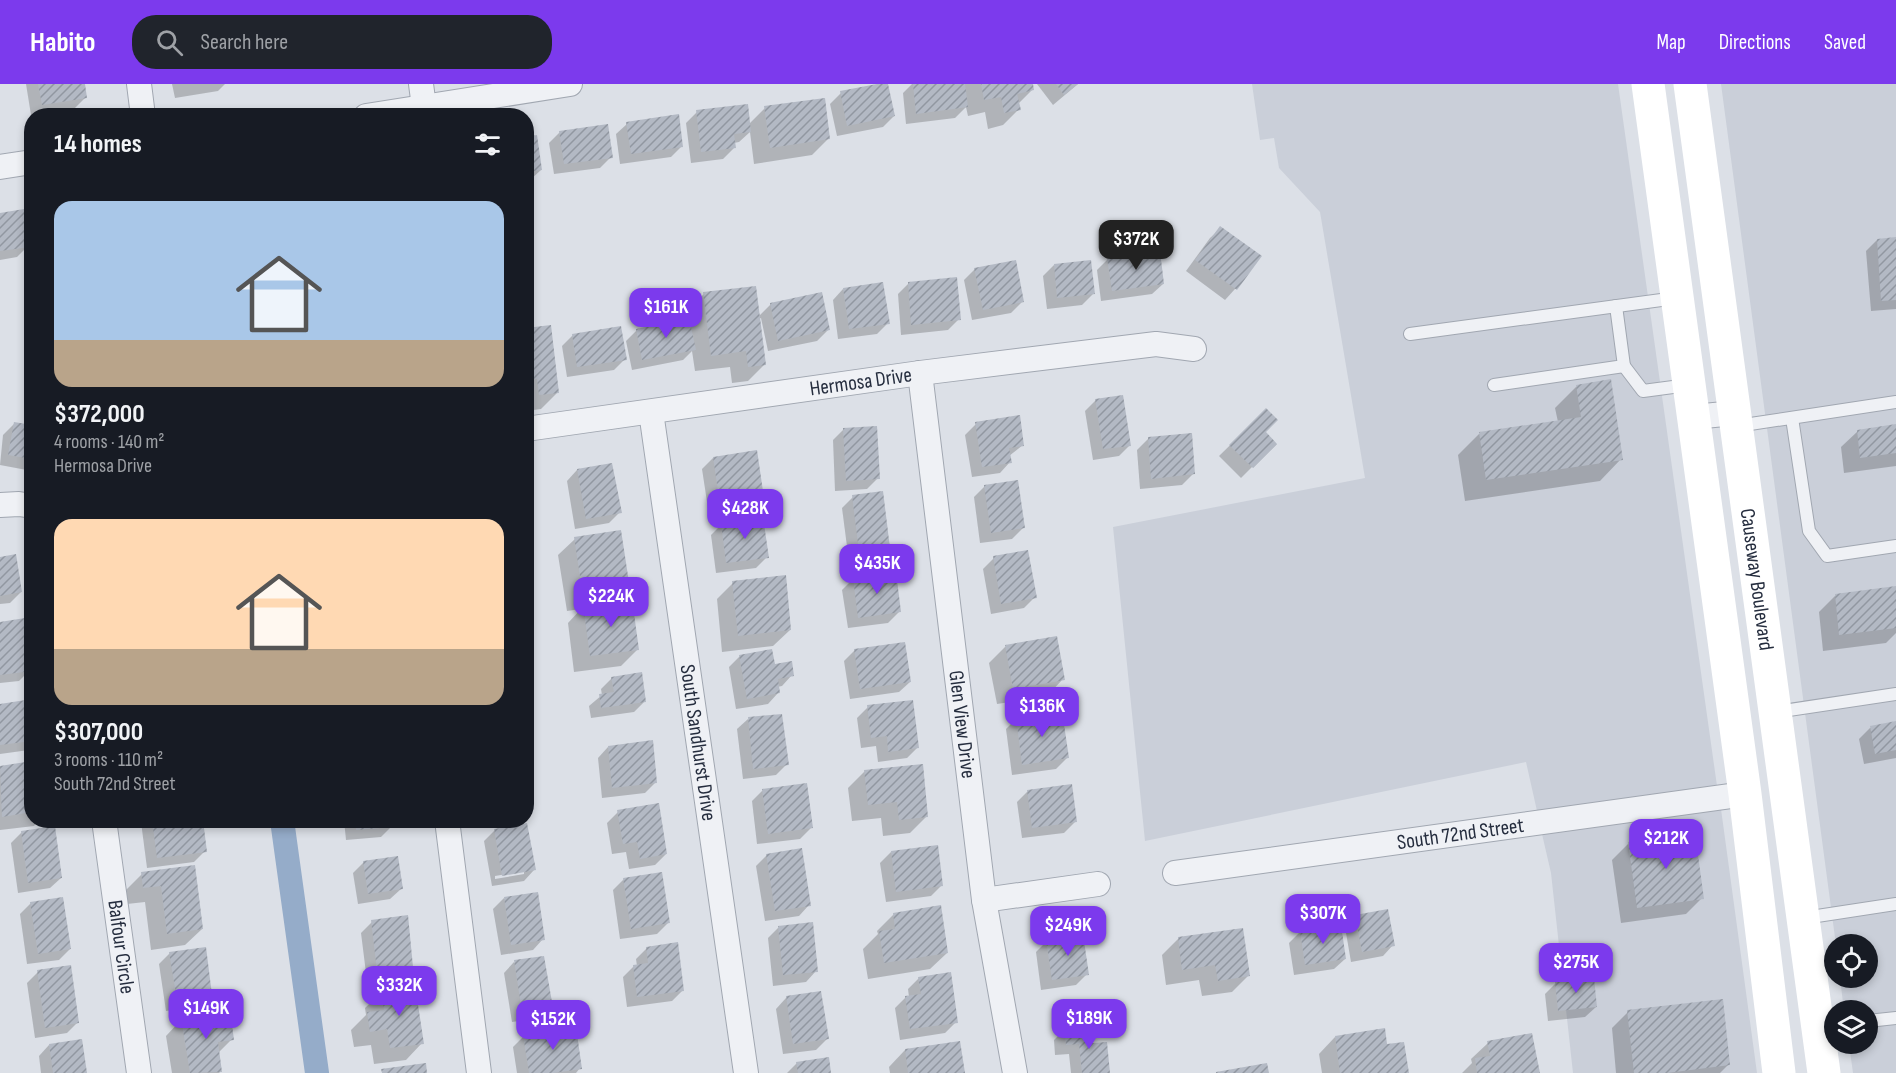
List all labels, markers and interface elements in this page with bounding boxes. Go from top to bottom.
search box [132,15,552,69]
text: Habito [30,26,96,59]
icon: search [153,26,186,59]
text: Search here [201,29,288,56]
text: Map [1656,30,1686,55]
text: Directions [1719,30,1791,55]
text: Saved [1824,30,1866,55]
icon: filters [471,128,504,161]
text: 14 homes [54,129,142,160]
pin: $372K [1094,220,1178,271]
text: $372K [1113,227,1159,251]
icon: home [225,240,333,348]
pin: $161K [624,288,708,339]
text: $161K [643,295,689,319]
street label: Hermosa Drive [808,362,913,401]
text: $372,000 [54,399,145,430]
text: 4 rooms · 140 m² [54,430,164,454]
text: Hermosa Drive [54,454,152,478]
pin: $428K [703,489,787,540]
text: $428K [721,496,769,520]
street label: Causeway Boulevard [1735,507,1779,652]
pin: $435K [835,544,919,595]
text: $435K [853,551,901,575]
icon: home [225,558,333,666]
pin: $224K [569,577,653,628]
text: $224K [588,584,634,608]
street label: South Sandhurst Drive [675,663,722,822]
street label: Glen View Drive [944,669,982,780]
pin: $136K [1000,687,1084,738]
text: $136K [1019,694,1065,718]
text: $307,000 [54,717,143,748]
text: 3 rooms · 110 m² [54,748,163,772]
text: South 72nd Street [54,772,176,796]
street label: South 72nd Street [1395,812,1525,855]
pin: $212K [1624,819,1708,870]
text: $212K [1643,826,1689,850]
pin: $307K [1281,894,1365,945]
street label: Balfour Circle [103,898,140,995]
text: $307K [1299,901,1347,925]
pin: $249K [1026,906,1110,957]
text: $249K [1044,913,1092,937]
map controls [1824,934,1878,1054]
button: locate [1824,934,1878,988]
pin: $275K [1534,943,1618,994]
text: $275K [1553,950,1599,974]
pin: $332K [357,966,441,1017]
text: $332K [376,973,422,997]
pin: $149K [164,989,248,1040]
text: $149K [183,996,229,1020]
pin: $189K [1047,999,1131,1050]
pin: $152K [511,1000,595,1051]
button: layers [1824,1000,1878,1054]
text: $189K [1066,1006,1112,1030]
text: $152K [530,1007,576,1031]

